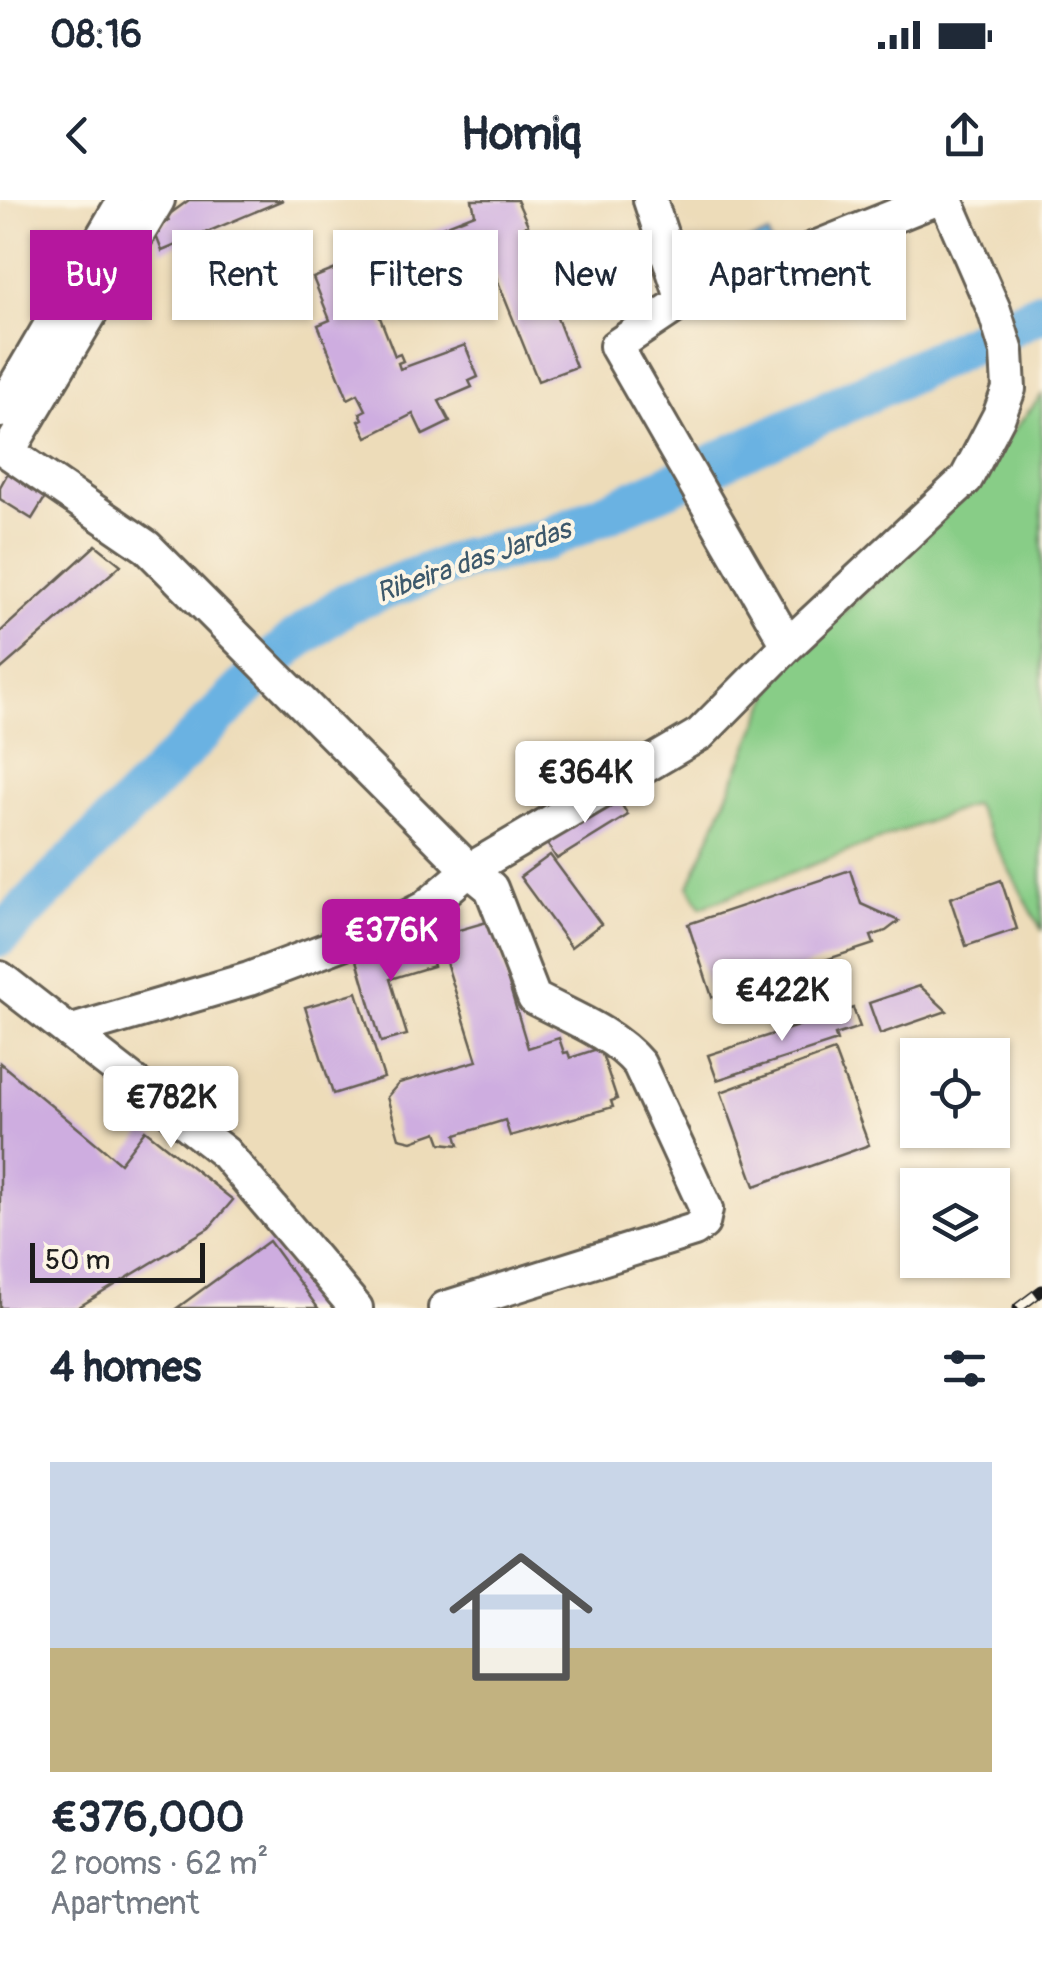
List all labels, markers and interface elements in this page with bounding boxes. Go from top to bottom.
text: 08:16 [50,11,142,59]
text: Homiq [461,107,581,163]
icon: back [50,108,105,163]
icon: share [937,108,992,163]
chip: Buy [30,230,152,320]
chip: Rent [172,230,313,320]
chip: Filters [333,230,498,320]
chip: New [518,230,652,320]
chip: Apartment [672,230,906,320]
water label: Ribeira das Jardas [372,511,579,611]
pin: €364K [515,741,655,826]
text: €364K [537,753,633,793]
pin: €376K [321,899,461,984]
text: €376K [344,911,438,951]
pin: €422K [712,959,852,1044]
text: €422K [735,971,829,1011]
map controls [900,1038,1010,1278]
button: locate [900,1038,1010,1148]
pin: €782K [101,1066,241,1151]
text: €782K [125,1078,217,1118]
button: layers [900,1168,1010,1278]
scale bar [30,1238,205,1282]
text: 50 m [45,1243,110,1278]
icon: filters [937,1341,992,1396]
text: 4 homes [50,1342,201,1394]
icon: home [431,1527,611,1707]
text: €376,000 [50,1792,245,1844]
text: 2 rooms · 62 m² [50,1844,268,1884]
text: Apartment [50,1884,199,1924]

